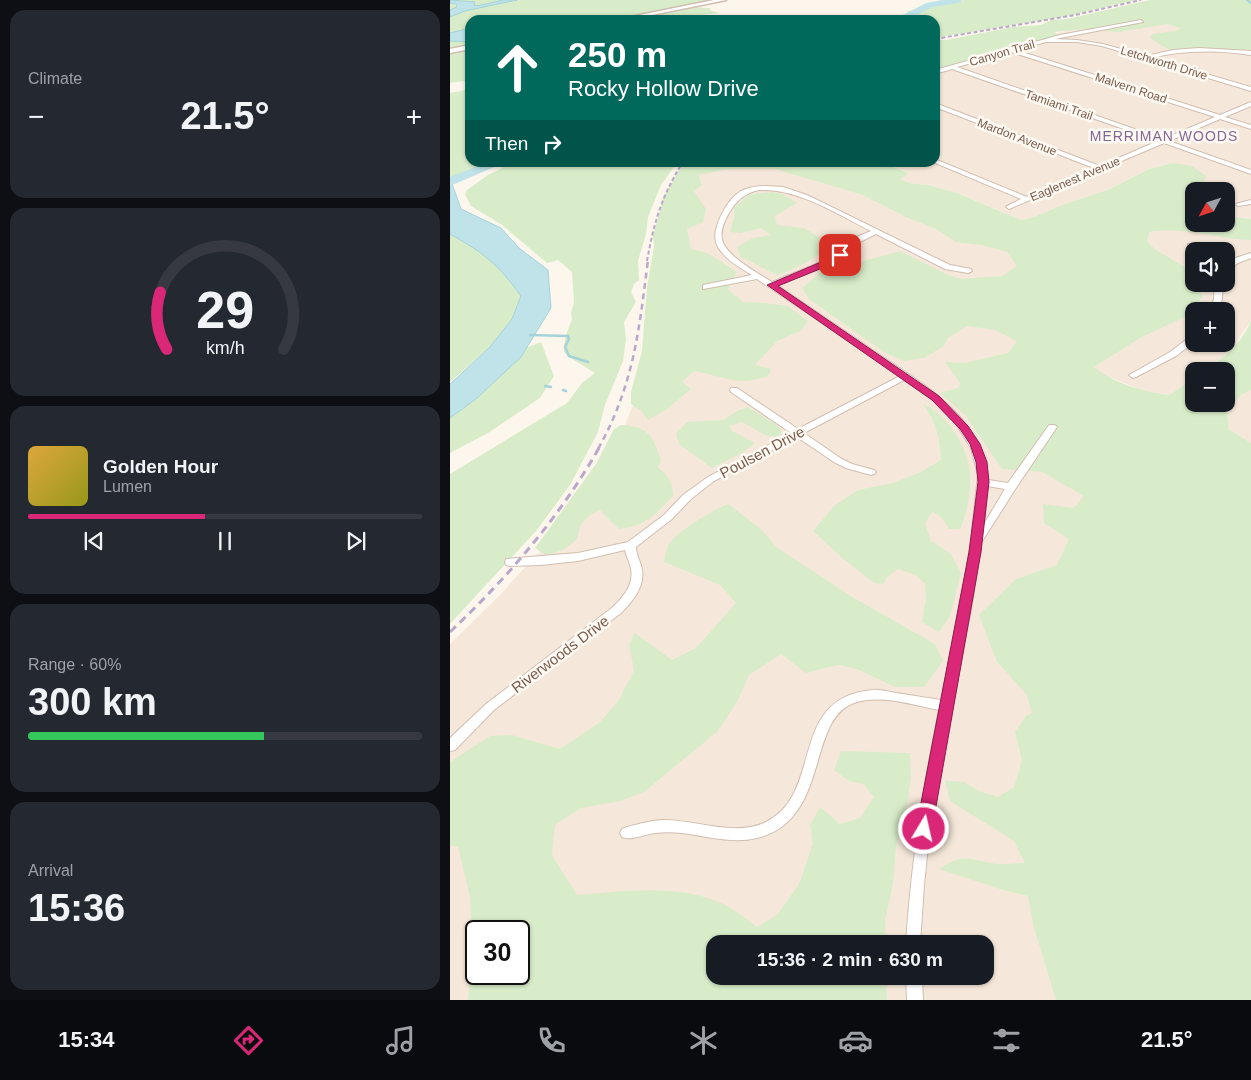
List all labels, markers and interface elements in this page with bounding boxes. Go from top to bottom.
icon: ahead [485,35,550,100]
text: 250 m [568,35,667,74]
street label: Canyon Trail [968,37,1036,69]
street label: Letchworth Drive [1119,43,1209,83]
text: Climate [28,70,82,87]
street label: Malvern Road [1093,70,1169,106]
text: Rocky Hollow Drive [568,76,759,101]
street label: Tamiami Trail [1023,87,1095,123]
text: 21.5° [180,95,270,137]
text: − [28,101,44,132]
text: + [406,101,422,132]
street label: Mardon Avenue [975,115,1059,159]
district label: MERRIMAN WOODS [1090,128,1238,144]
icon: right [538,130,566,158]
text: Then [485,133,528,154]
street label: Eaglenest Avenue [1028,154,1122,204]
north arrow [1185,182,1235,232]
map controls [1185,182,1235,412]
pin [819,234,861,276]
icon: arrive [826,241,854,269]
button: sound [1185,242,1235,292]
text: 29 [196,281,254,339]
button: + [1185,302,1235,352]
text: km/h [206,338,244,358]
button: − [1185,362,1235,412]
street label: Poulsen Drive [717,423,807,481]
text: Golden Hour [103,456,218,477]
text: Lumen [103,478,152,495]
icon: previous [80,527,108,555]
icon: pause [211,527,239,555]
icon: next [342,527,370,555]
street label: Riverwoods Drive [508,612,612,696]
text: Range · 60% [28,656,121,673]
text: 300 km [28,681,157,723]
position arrow [897,802,949,854]
text: Arrival [28,862,73,879]
text: 15:36 [28,887,125,929]
speed limit sign: 30 [465,920,530,985]
text: 15:36 · 2 min · 630 m [757,949,943,970]
icon: directions [231,1023,266,1058]
icon: music [383,1023,418,1058]
icon: phone [534,1023,569,1058]
icon: climate [686,1023,721,1058]
icon: car [838,1023,873,1058]
icon: filters [989,1023,1024,1058]
text: 15:34 [58,1027,115,1052]
text: 21.5° [1141,1027,1193,1052]

